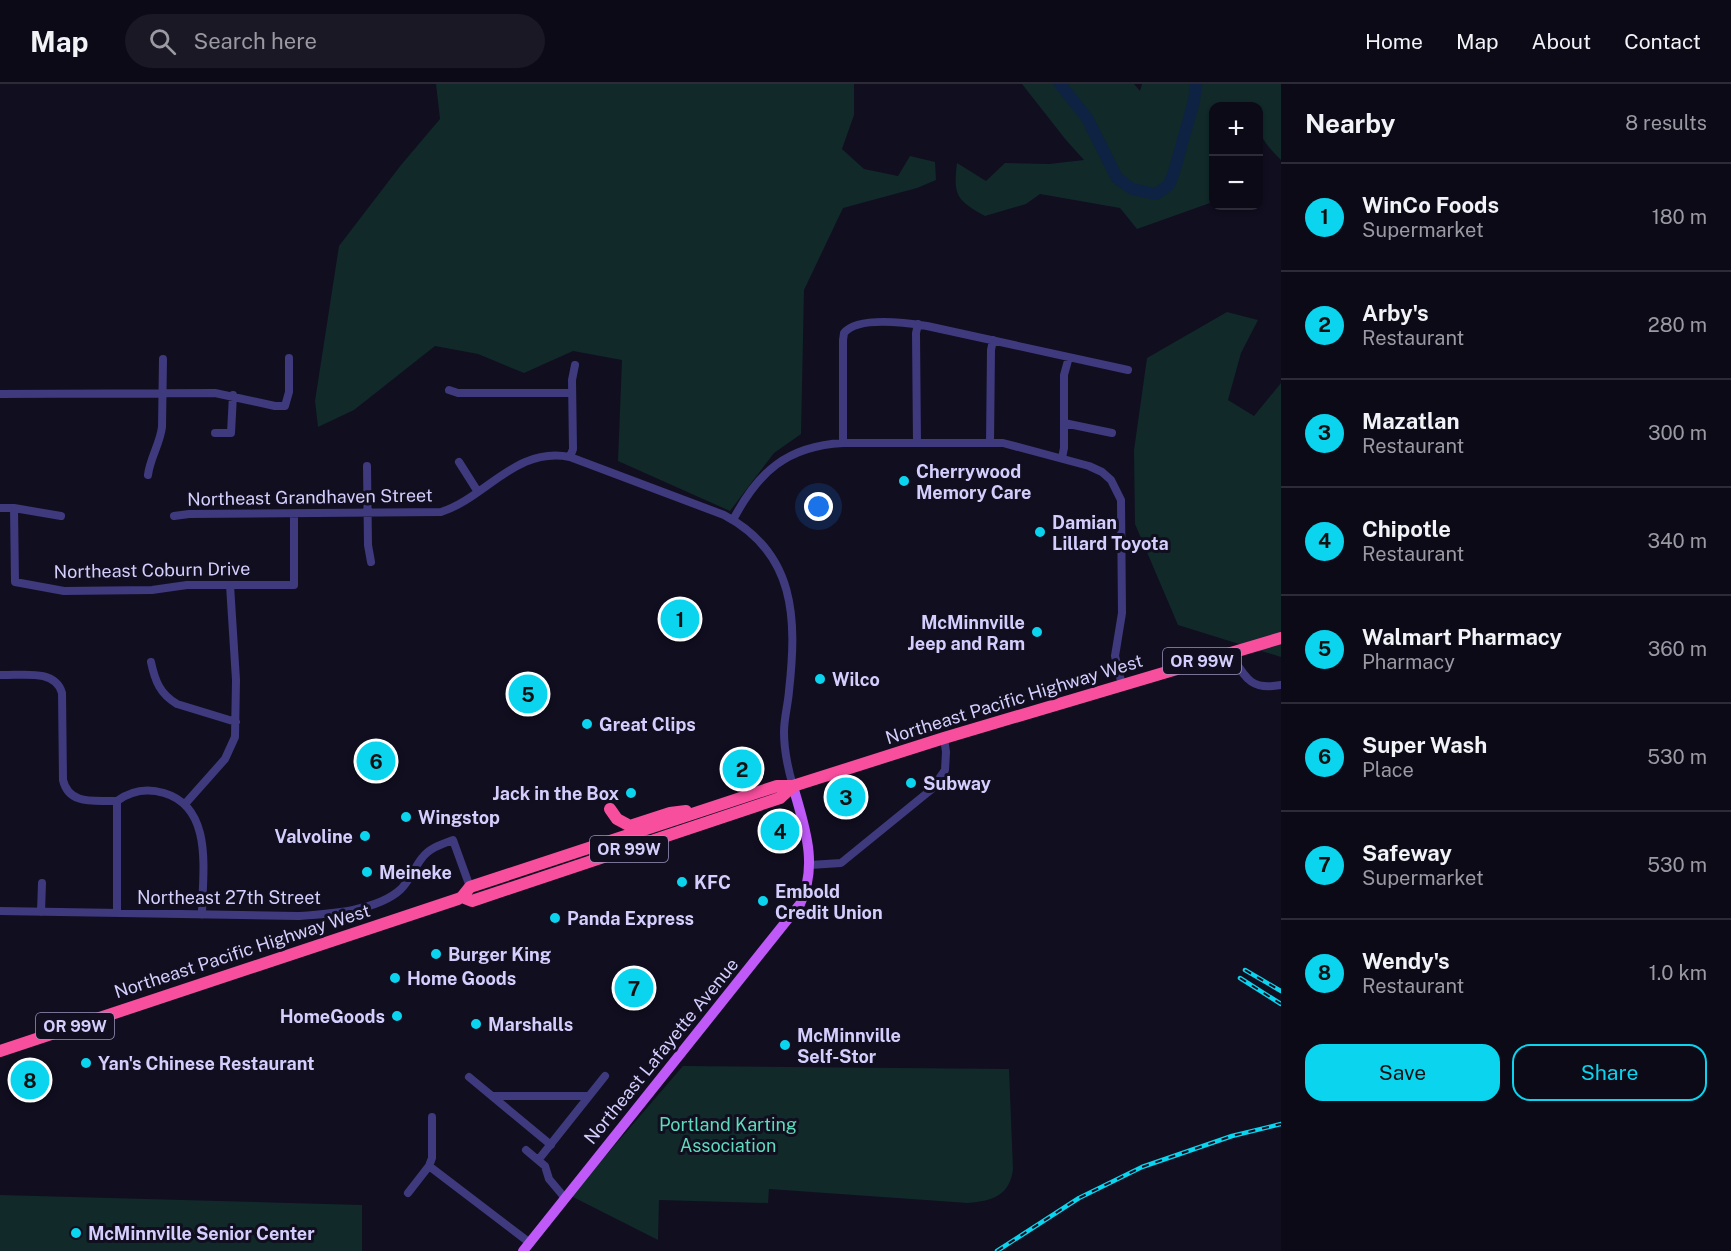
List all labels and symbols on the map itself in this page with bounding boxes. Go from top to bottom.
place label: Cherrywood Memory Care [916,461,1031,503]
marker: Cherrywood Memory Care [897,474,911,488]
street label: Northeast Grandhaven Street [187,484,433,510]
your location [804,492,833,521]
place label: Damian Lillard Toyota [1052,512,1169,554]
marker: Damian Lillard Toyota [1033,525,1047,539]
street label: Northeast Coburn Drive [53,558,251,582]
pin: 1 [660,596,700,642]
place label: McMinnville Jeep and Ram [908,612,1025,654]
marker: McMinnville Jeep and Ram [1030,625,1044,639]
road number: OR 99W [1163,648,1241,674]
street label: Northeast Pacific Highway West [883,650,1145,748]
place label: Wilco [832,669,880,690]
pin: 5 [508,672,548,716]
marker: Wilco [813,672,827,686]
place label: Great Clips [599,714,696,735]
marker: Great Clips [580,717,594,731]
pin: 6 [356,738,395,784]
pin: 2 [722,746,762,792]
place label: Subway [923,773,991,794]
pin: 3 [826,774,866,820]
marker: Subway [904,776,918,790]
place label: Jack in the Box [492,783,619,804]
marker: Jack in the Box [624,786,638,800]
place label: Wingstop [418,807,500,828]
pin: 4 [760,808,800,854]
marker: Wingstop [399,810,413,824]
place label: Valvoline [274,826,353,847]
marker: Valvoline [358,829,372,843]
road number: OR 99W [590,836,668,862]
place label: Meineke [379,862,452,883]
marker: Meineke [360,865,374,879]
place label: KFC [694,872,731,893]
marker: KFC [675,875,689,889]
place label: Embold Credit Union [775,881,883,923]
street label: Northeast 27th Street [137,887,321,908]
marker: Embold Credit Union [756,894,770,908]
street label: Northeast Pacific Highway West [111,900,373,1002]
place label: Panda Express [567,908,694,929]
marker: Panda Express [548,911,562,925]
place label: Burger King [448,944,551,965]
marker: Burger King [429,947,443,961]
street label: Northeast Lafayette Avenue [580,954,742,1148]
pin: 7 [614,966,654,1010]
place label: Home Goods [407,968,516,989]
marker: Home Goods [388,971,402,985]
place label: HomeGoods [280,1006,385,1027]
marker: HomeGoods [390,1009,404,1023]
road number: OR 99W [36,1013,114,1039]
place label: Marshalls [488,1014,573,1035]
marker: Marshalls [469,1017,483,1031]
place label: McMinnville Self-Stor [797,1025,901,1067]
marker: McMinnville Self-Stor [778,1038,792,1052]
place label: Yan's Chinese Restaurant [98,1053,315,1074]
marker: Yan's Chinese Restaurant [79,1056,93,1070]
pin: 8 [10,1058,50,1102]
park label: Portland Karting Association [659,1114,797,1156]
place label: McMinnville Senior Center [88,1223,315,1244]
marker: McMinnville Senior Center [69,1226,83,1240]

